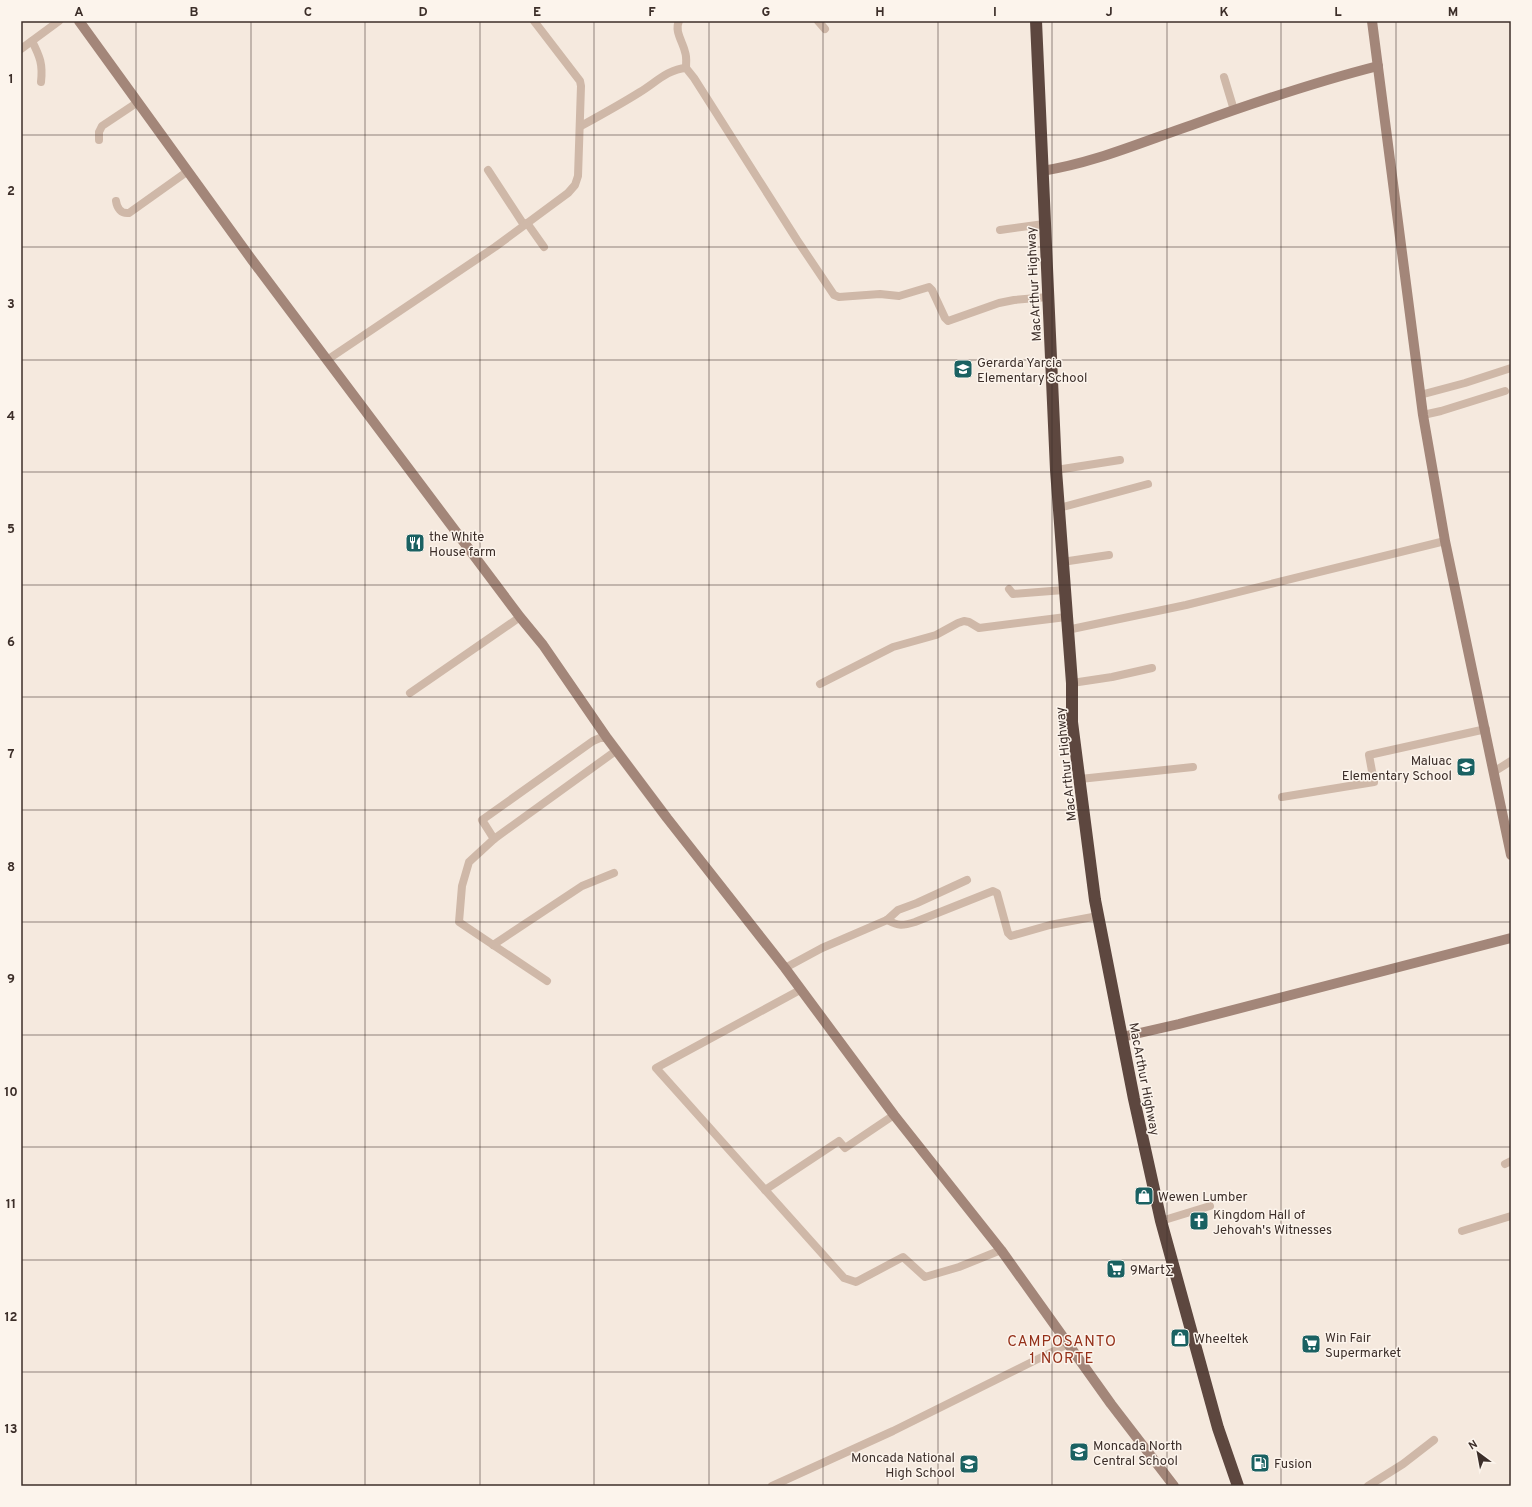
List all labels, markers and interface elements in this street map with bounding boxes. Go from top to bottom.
text: A [74,5,84,21]
text: B [190,5,199,21]
text: C [304,5,312,21]
text: D [418,5,428,21]
text: E [533,5,541,21]
text: F [648,5,656,21]
text: G [762,5,771,21]
text: H [875,5,885,21]
text: I [993,5,997,21]
text: J [1105,5,1113,21]
text: K [1219,5,1229,21]
text: L [1334,5,1342,21]
text: M [1448,5,1458,21]
text: 1 [8,72,14,88]
text: 2 [7,184,15,200]
street label: MacArthur Highway [1024,226,1046,342]
text: 3 [7,297,15,313]
place label: Gerarda Yarcia Elementary School [977,356,1087,387]
school or university icon: Gerarda Yarcia Elementary School [952,358,974,380]
text: 4 [7,409,15,425]
text: 5 [7,522,15,538]
place label: the White House farm [429,530,496,561]
restaurant icon: the White House farm [404,532,426,554]
text: 6 [7,635,15,651]
street label: MacArthur Highway [1053,706,1081,822]
text: 7 [8,747,15,763]
place label: Maluac Elementary School [1342,754,1452,785]
school or university icon: Maluac Elementary School [1455,756,1477,778]
text: 8 [7,860,15,876]
text: 9 [7,972,15,988]
street label: MacArthur Highway [1124,1021,1162,1137]
text: 10 [4,1085,18,1101]
shop icon: Wewen Lumber [1133,1185,1155,1207]
place label: Wewen Lumber [1158,1190,1248,1206]
text: 11 [6,1197,16,1213]
place label: Kingdom Hall of Jehovah's Witnesses [1213,1208,1332,1239]
church icon: Kingdom Hall of Jehovah's Witnesses [1188,1210,1210,1232]
supermarket icon: 9Mart∑ [1105,1258,1127,1280]
place label: 9Mart∑ [1130,1263,1173,1279]
text: 12 [4,1310,18,1326]
shop icon: Wheeltek [1169,1327,1191,1349]
place label: Win Fair Supermarket [1325,1331,1401,1362]
place label: Wheeltek [1194,1332,1249,1348]
district label: CAMPOSANTO 1 NORTE [1007,1333,1117,1369]
supermarket icon: Win Fair Supermarket [1300,1333,1322,1355]
text: 13 [5,1422,18,1438]
north arrow [1458,1433,1498,1473]
text: N [1466,1437,1480,1453]
place label: Moncada North Central School [1093,1439,1182,1470]
school or university icon: Moncada North Central School [1068,1441,1090,1463]
place label: Moncada National High School [851,1451,955,1482]
fuel station icon: Fusion [1249,1452,1271,1474]
school or university icon: Moncada National High School [958,1453,980,1475]
place label: Fusion [1274,1457,1312,1473]

